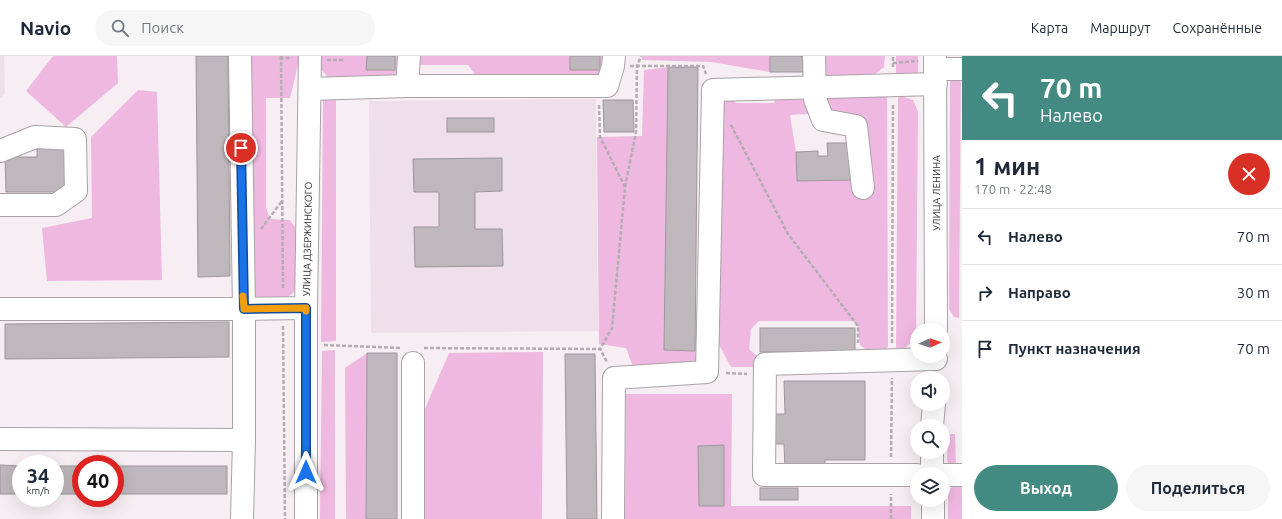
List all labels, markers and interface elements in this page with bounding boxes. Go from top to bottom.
search box [95,10,375,46]
text: Navio [20,17,71,39]
icon: search [109,17,131,39]
text: Поиск [141,19,184,36]
text: Карта [1031,20,1068,36]
text: Маршрут [1090,20,1151,36]
text: Сохранённые [1173,20,1262,36]
icon: left [974,72,1026,124]
text: 70 m [1040,72,1102,103]
text: Налево [1040,105,1103,125]
pin [224,131,258,165]
icon: arrive [230,137,252,159]
text: 1 мин [974,153,1040,180]
button: close [1228,153,1270,195]
street label: УЛИЦА ЛЕНИНА [931,155,942,231]
street label: УЛИЦА ДЗЕРЖИНСКОГО [301,181,314,296]
text: 170 m · 22:48 [974,182,1052,196]
icon: left [974,226,996,248]
text: Налево [1008,228,1063,245]
text: 70 m [1237,228,1270,245]
icon: right [974,282,996,304]
text: Направо [1008,284,1071,301]
text: 30 m [1237,284,1270,301]
north arrow [910,323,950,363]
map controls [910,323,950,507]
icon: arrive [974,338,996,360]
text: Пункт назначения [1008,340,1141,357]
text: 70 m [1237,340,1270,357]
button: sound [910,371,950,411]
button: search [910,419,950,459]
position arrow [285,451,327,493]
speed limit sign: 40 [72,455,124,507]
text: 34 [27,464,49,487]
button: Выход [974,465,1118,511]
button: Поделиться [1126,465,1270,511]
button: layers [910,467,950,507]
text: km/h [26,485,50,496]

